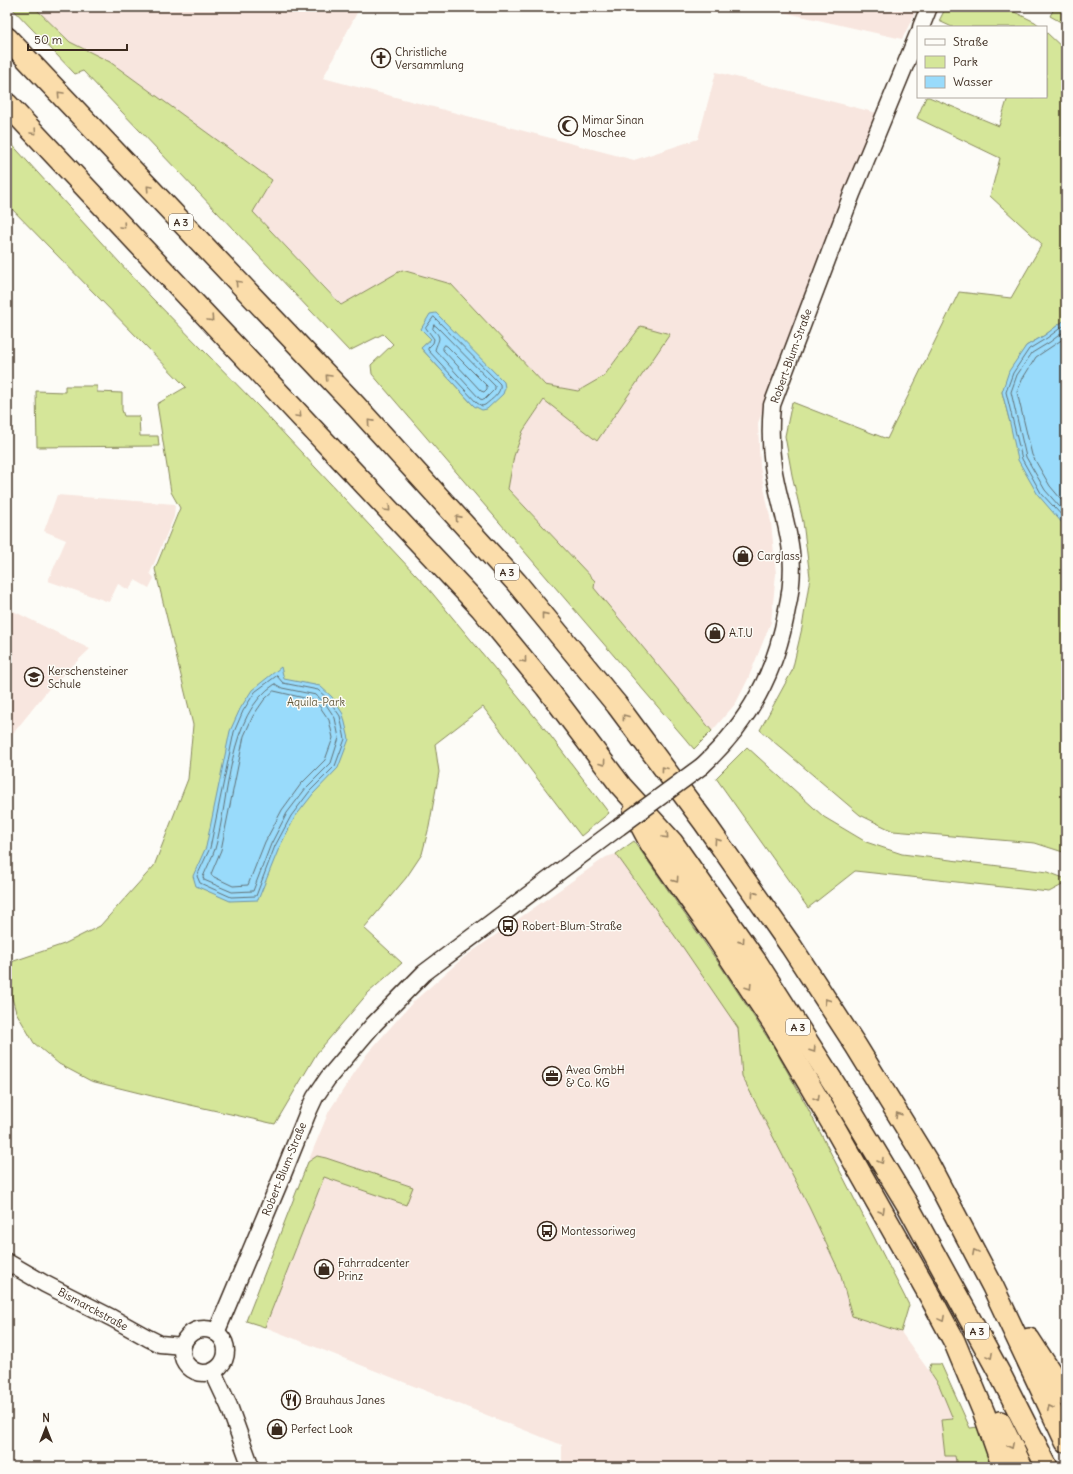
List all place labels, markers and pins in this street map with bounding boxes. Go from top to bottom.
place label: Christliche Versammlung [395,45,464,72]
church icon: Christliche Versammlung [370,47,392,69]
place label: Mimar Sinan Moschee [582,113,644,140]
mosque icon: Mimar Sinan Moschee [557,115,579,137]
shop icon: Carglass [732,545,754,567]
place label: Carglass [757,549,800,563]
shop icon: A.T.U [704,622,726,644]
place label: A.T.U [729,626,753,640]
place label: Kerschensteiner Schule [48,664,128,691]
school or university icon: Kerschensteiner Schule [23,666,45,688]
bus stop icon: Robert-Blum-Straße [497,915,519,937]
place label: Robert-Blum-Straße [522,919,622,933]
place label: Avea GmbH & Co. KG [566,1063,625,1090]
office icon: Avea GmbH & Co. KG [541,1065,563,1087]
bus stop icon: Montessoriweg [536,1220,558,1242]
place label: Montessoriweg [561,1224,636,1238]
place label: Fahrradcenter Prinz [338,1256,410,1283]
shop icon: Fahrradcenter Prinz [313,1258,335,1280]
restaurant icon: Brauhaus Janes [280,1389,302,1411]
place label: Brauhaus Janes [305,1393,385,1407]
shop icon: Perfect Look [266,1418,288,1440]
place label: Perfect Look [291,1422,353,1436]

